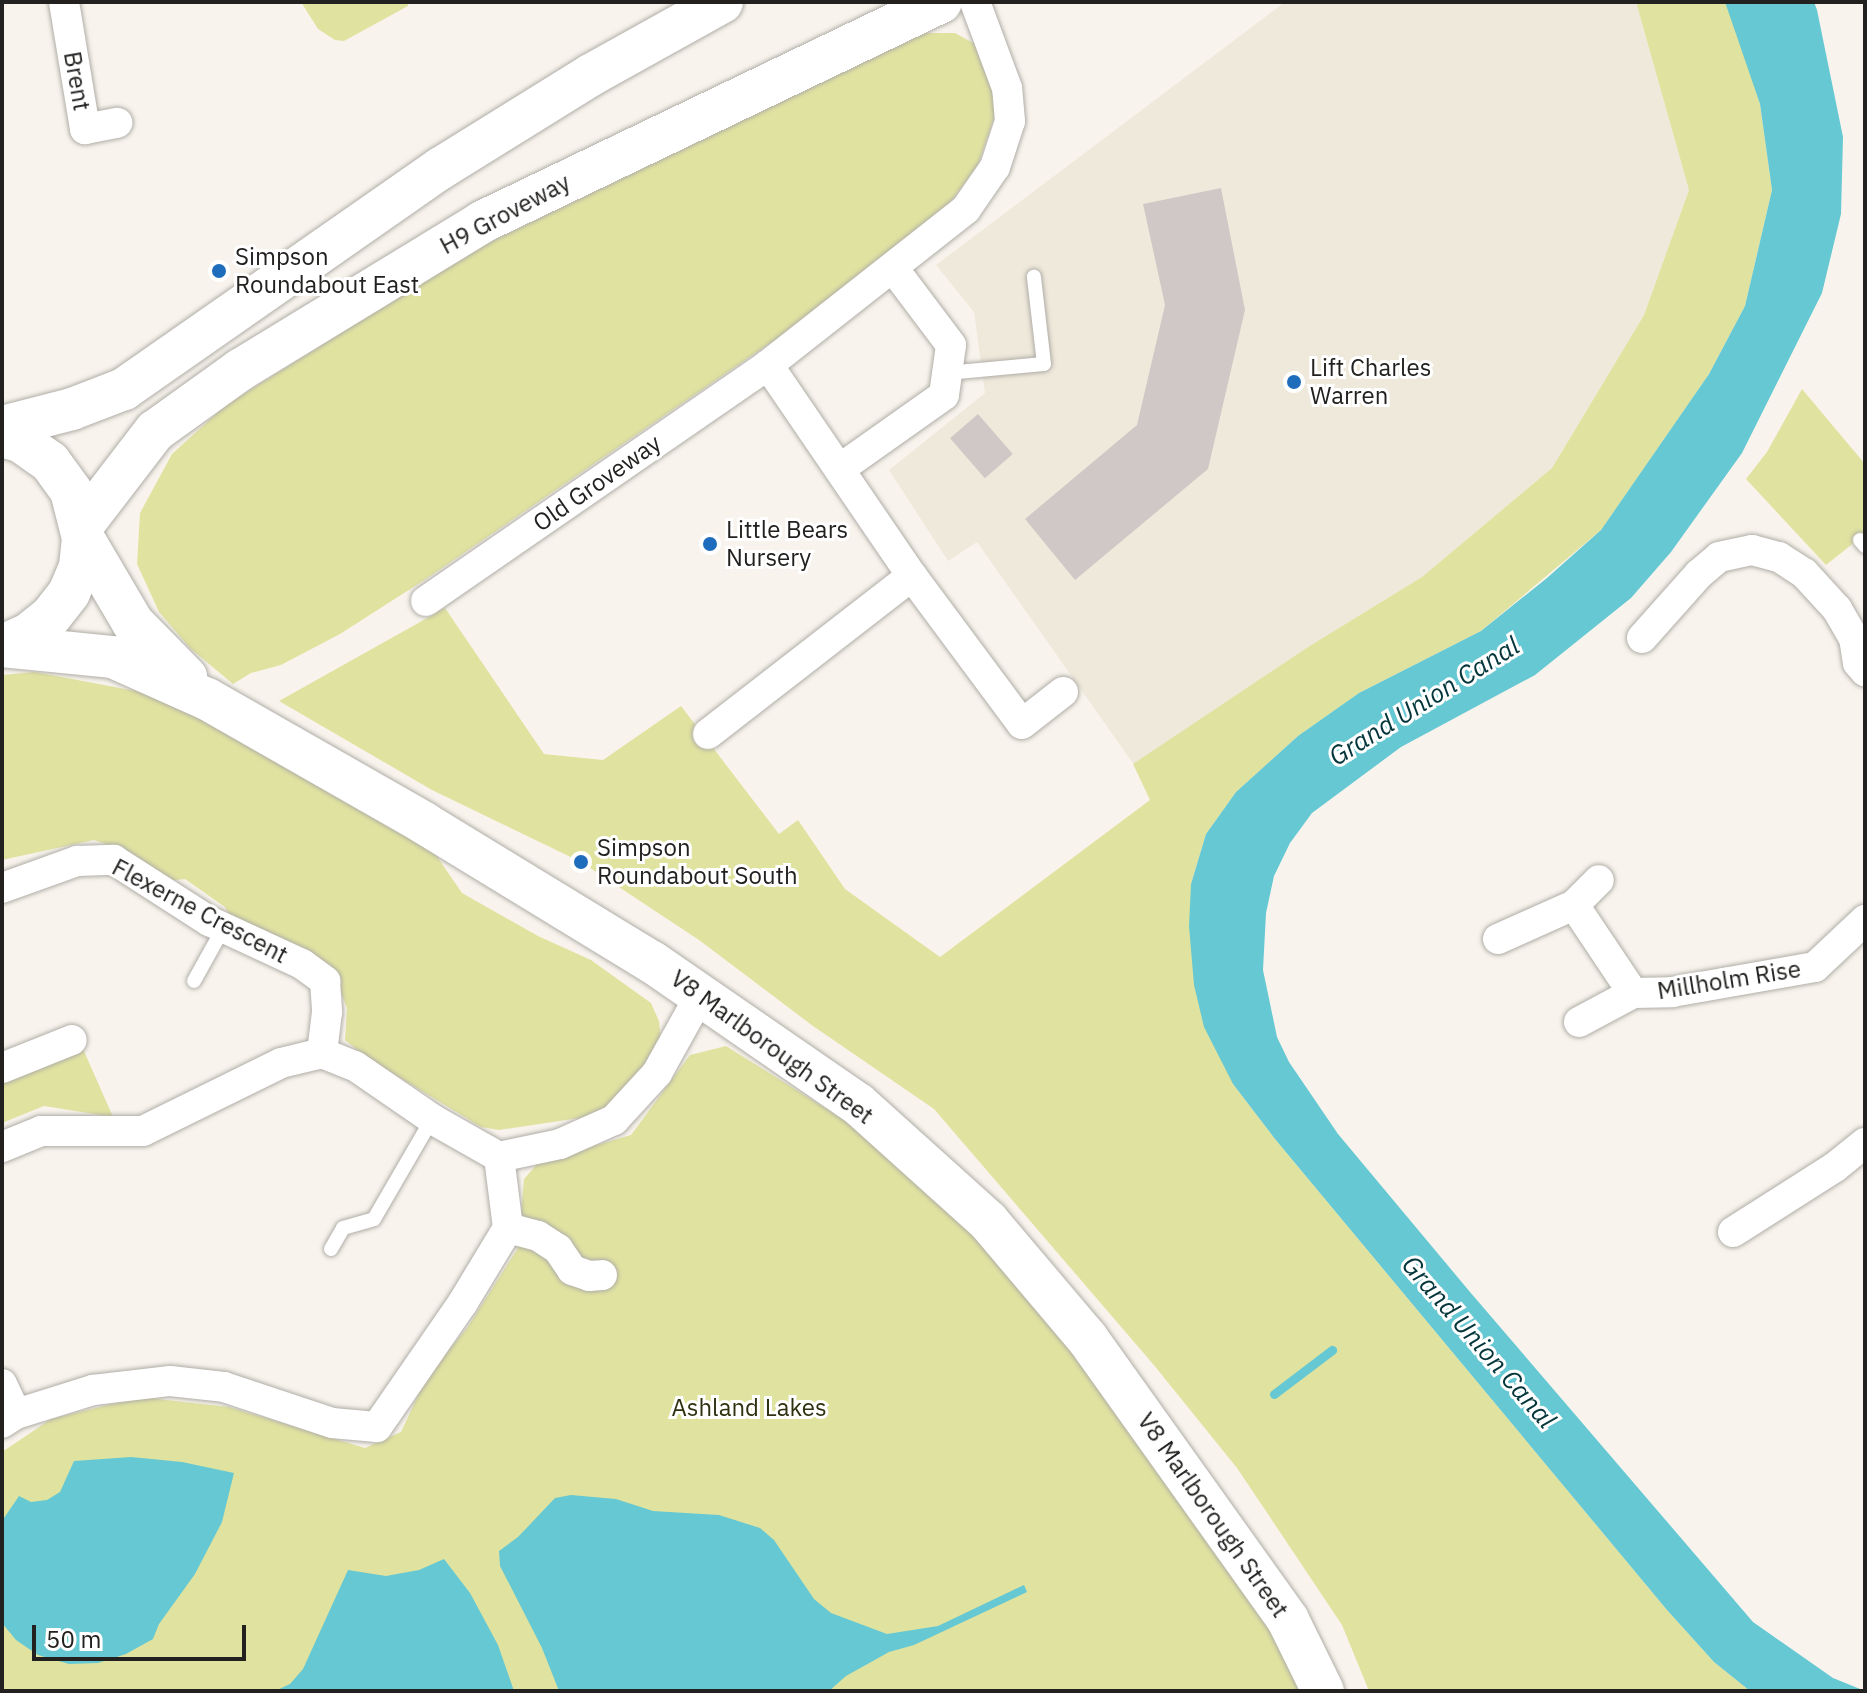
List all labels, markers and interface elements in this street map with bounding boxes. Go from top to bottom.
street label: Brent [58,49,96,113]
street label: H9 Groveway [435,168,575,260]
place label: Simpson Roundabout East [235,243,419,299]
marker: Simpson Roundabout East [210,262,228,280]
place label: Lift Charles Warren [1310,354,1431,410]
marker: Lift Charles Warren [1285,373,1303,391]
street label: Old Groveway [528,428,666,538]
place label: Little Bears Nursery [726,516,848,572]
marker: Little Bears Nursery [701,535,719,553]
water label: Grand Union Canal [1323,630,1525,772]
place label: Simpson Roundabout South [597,834,798,890]
street label: Flexerne Crescent [107,853,293,969]
marker: Simpson Roundabout South [572,853,590,871]
street label: Millholm Rise [1655,954,1803,1006]
street label: V8 Marlborough Street [665,964,879,1130]
water label: Grand Union Canal [1396,1249,1562,1435]
park label: Ashland Lakes [671,1394,827,1422]
street label: V8 Marlborough Street [1131,1407,1295,1623]
scale bar [36,1609,250,1659]
text: 50 m [46,1623,101,1655]

